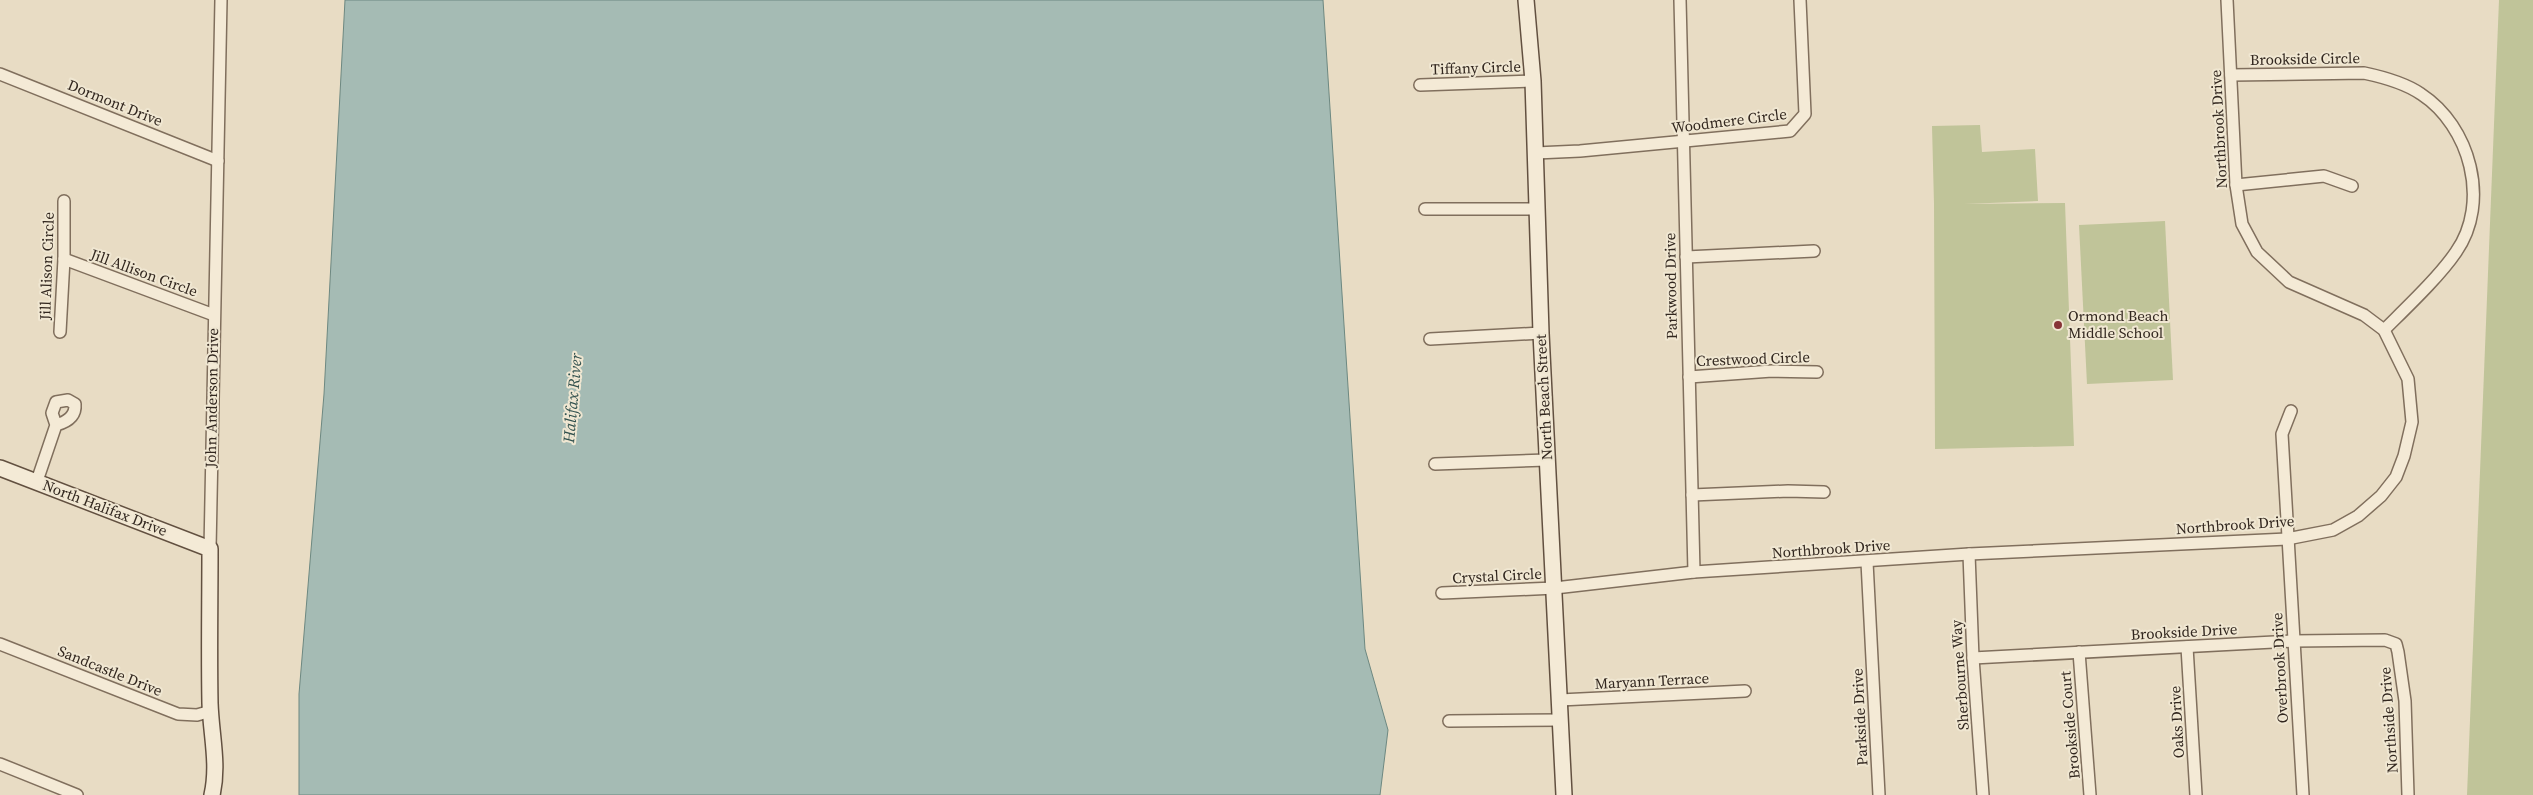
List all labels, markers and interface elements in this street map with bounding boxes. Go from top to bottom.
street label: Brookside Circle [2250,47,2361,70]
street label: Tiffany Circle [1431,55,1522,80]
street label: Northbrook Drive [2205,69,2232,189]
street label: Dormont Drive [65,74,166,131]
street label: Woodmere Circle [1670,103,1788,138]
street label: Jill Alison Circle [34,211,59,321]
street label: Parkwood Drive [1659,232,1682,339]
street label: Jill Allison Circle [87,243,201,302]
place label: Ormond Beach Middle School [2068,305,2169,343]
marker: Ormond Beach Middle School [2052,319,2064,331]
street label: John Anderson Drive [200,328,223,469]
street label: North Beach Street [1530,333,1557,461]
street label: Crestwood Circle [1696,346,1811,371]
water label: Halifax River [557,352,587,445]
street label: North Halifax Drive [40,474,171,541]
street label: Northbrook Drive [2175,510,2295,539]
street label: Northbrook Drive [1771,534,1891,563]
street label: Crystal Circle [1452,563,1543,588]
street label: Overbrook Drive [2266,612,2293,724]
street label: Brookside Drive [2130,618,2238,645]
street label: Sherbourne Way [1945,619,1974,731]
street label: Sandcastle Drive [55,640,166,701]
street label: Northside Drive [2374,666,2403,774]
street label: Maryann Terrace [1594,667,1710,694]
street label: Parkside Drive [1846,667,1873,766]
street label: Brookside Court [2054,670,2085,780]
street label: Oaks Drive [2164,685,2189,759]

